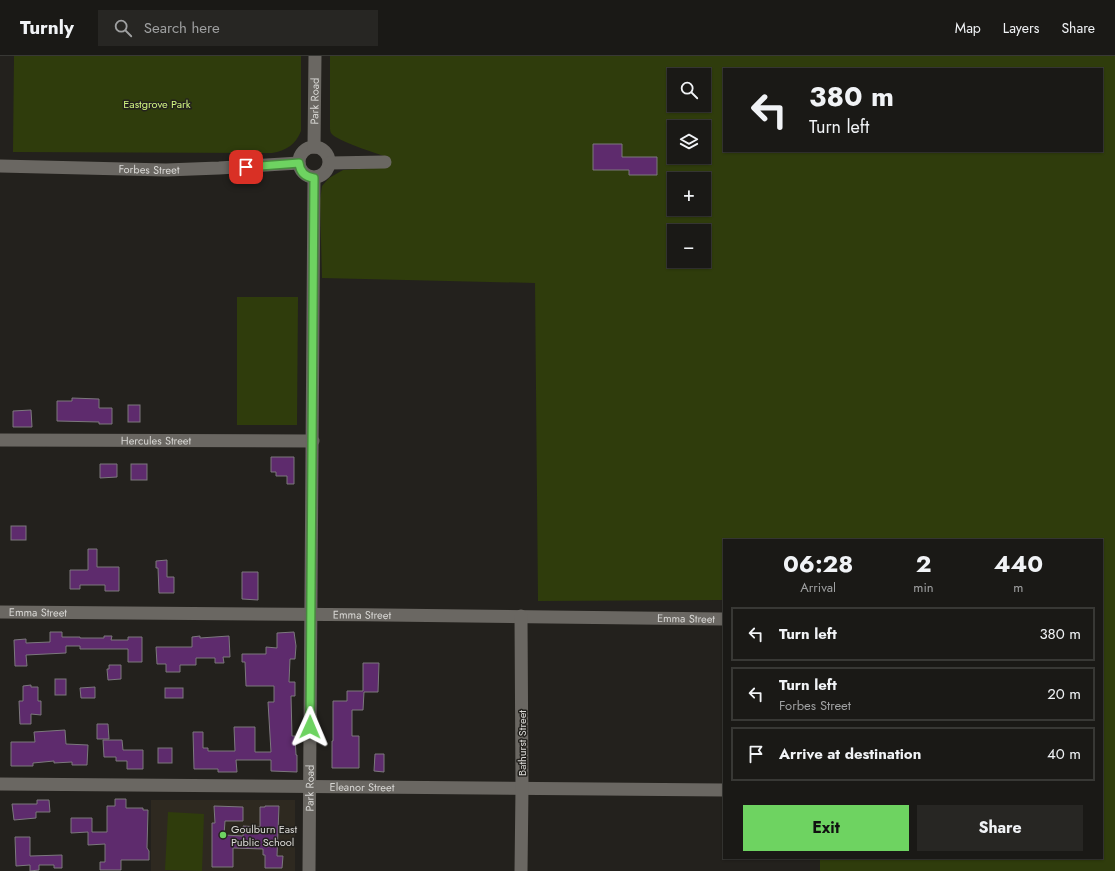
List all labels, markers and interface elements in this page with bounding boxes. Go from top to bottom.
search box [98,10,378,46]
text: Turnly [20,14,74,41]
icon: search [112,17,134,39]
text: Search here [144,17,220,39]
text: Map [955,18,981,38]
text: Layers [1003,18,1039,38]
text: Share [1061,18,1095,38]
map controls [667,68,711,268]
button: search [667,68,711,112]
text: 380 m [809,76,894,117]
street label: Park Road [306,78,323,124]
icon: left [743,84,795,136]
park label: Eastgrove Park [123,96,191,112]
text: Turn left [809,114,869,140]
button: layers [667,120,711,164]
pin [229,150,263,184]
icon: arrive [235,156,257,178]
street label: Forbes Street [118,161,180,178]
button: + [667,172,711,216]
button: − [667,224,711,268]
street label: Hercules Street [121,432,192,449]
text: 06:28 [783,546,853,581]
text: 2 [916,546,931,581]
text: 440 [994,546,1043,581]
text: Arrival [800,578,836,597]
text: min [913,578,934,597]
text: m [1013,578,1023,597]
street label: Emma Street [9,604,67,621]
street label: Emma Street [333,607,391,623]
street label: Emma Street [657,610,716,627]
icon: left [745,623,767,645]
text: Turn left [779,623,837,645]
text: 380 m [1039,623,1081,645]
text: Turn left [779,674,837,696]
icon: left [745,683,767,705]
text: 20 m [1047,683,1081,705]
text: Forbes Street [779,696,851,715]
position arrow [289,706,331,748]
street label: Bathurst Street [514,710,530,776]
icon: arrive [745,743,767,765]
text: Arrive at destination [779,743,921,765]
text: 40 m [1047,743,1081,765]
street label: Park Road [301,765,318,811]
street label: Eleanor Street [330,779,395,795]
button: Exit [743,805,909,851]
button: Share [917,805,1083,851]
place label: Goulburn East Public School [231,821,298,850]
marker: Goulburn East Public School [218,830,228,840]

